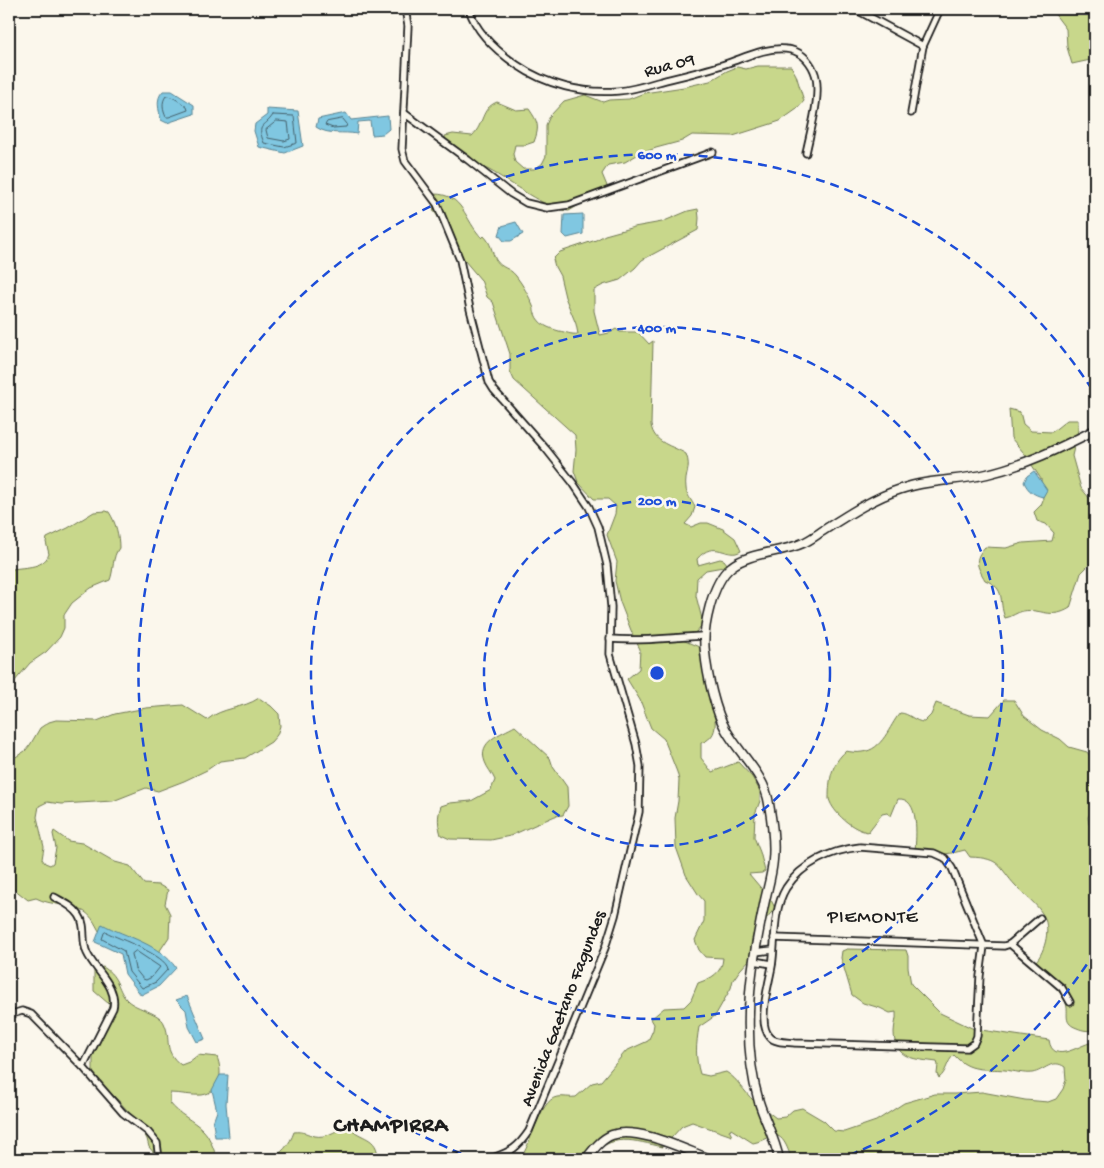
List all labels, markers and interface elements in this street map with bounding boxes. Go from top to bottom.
street label: Rua 09 [642,50,697,83]
text: 600 m [638,147,677,165]
text: 400 m [637,320,677,338]
text: 200 m [638,493,677,511]
centre of rings [648,664,666,682]
street label: Avenida Gaetano Fagundes [517,907,612,1110]
district label: PIEMONTE [826,907,919,930]
district label: CHAMPIRRA [332,1114,450,1140]

